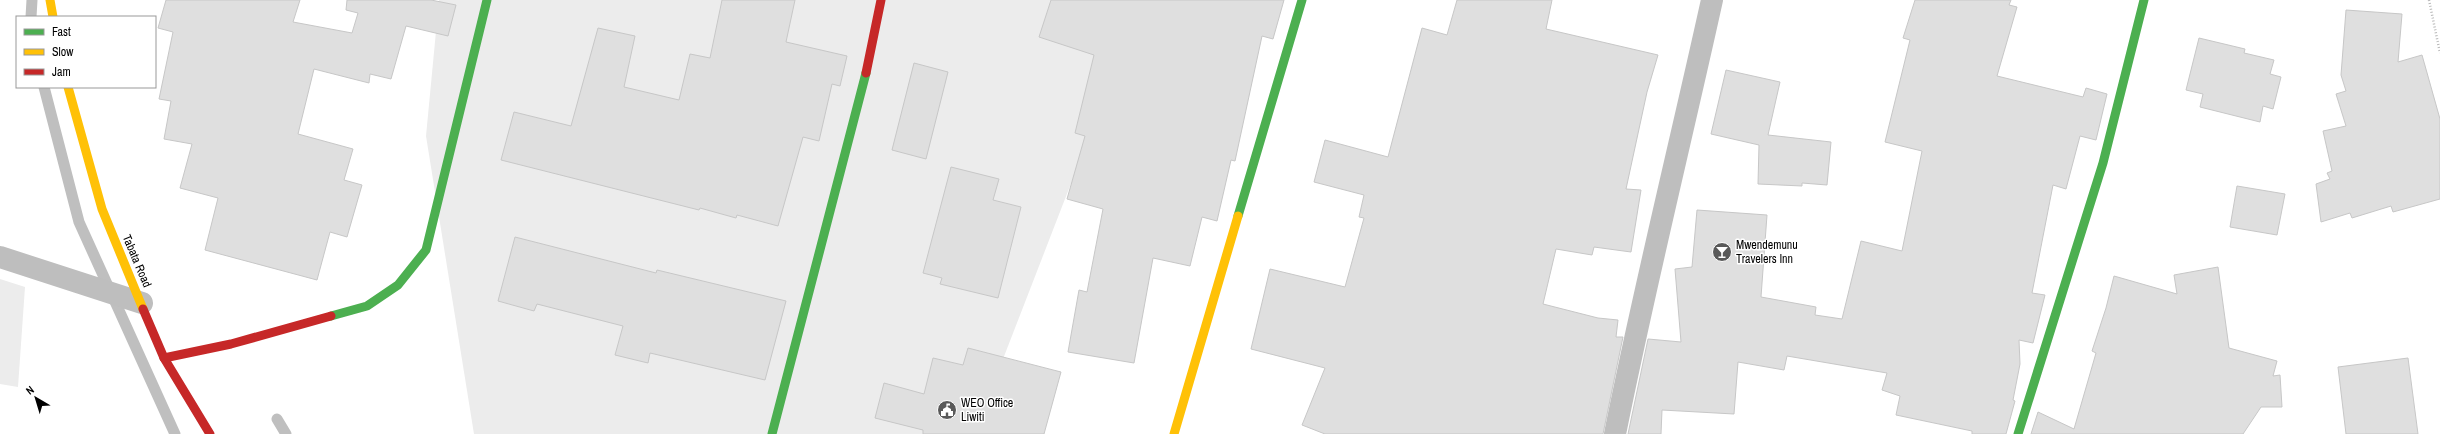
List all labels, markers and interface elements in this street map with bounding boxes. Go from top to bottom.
legend [16,16,156,88]
text: Fast [52,24,71,40]
text: Slow [52,44,74,60]
text: Jam [52,64,71,80]
street label: Tabata Road [119,232,155,290]
place label: Mwendemunu Travelers Inn [1736,237,1798,267]
bar icon: Mwendemunu Travelers Inn [1711,241,1733,263]
north arrow [16,378,56,418]
text: N [23,383,37,398]
place label: WEO Office Liwiti [961,395,1013,425]
public building icon: WEO Office Liwiti [936,399,958,421]

